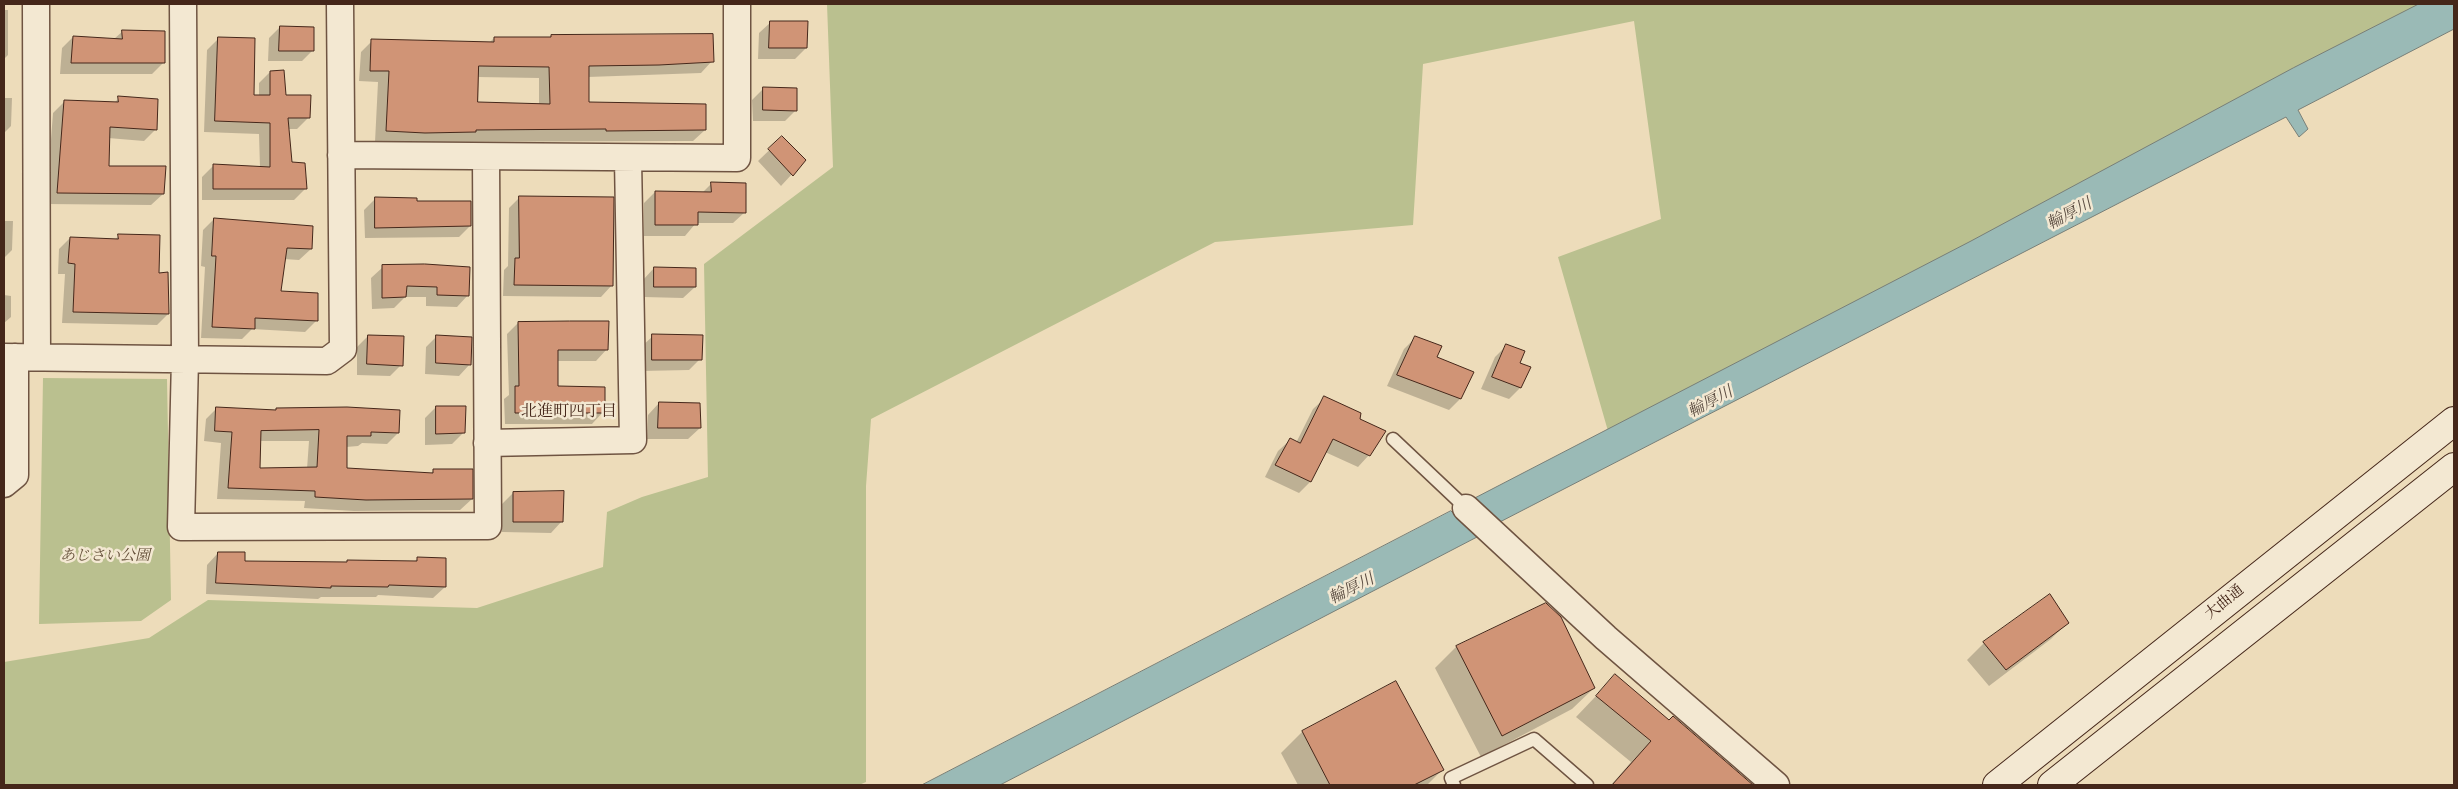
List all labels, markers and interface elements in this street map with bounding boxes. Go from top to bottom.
water label: 輪厚川 [2044,195,2096,235]
water label: 輪厚川 [1685,383,1737,423]
district label: 北進町四丁目 [521,403,617,423]
park label: あじさい公園 [60,548,150,566]
water label: 輪厚川 [1326,571,1378,609]
street label: 大曲通 [2202,582,2248,624]

